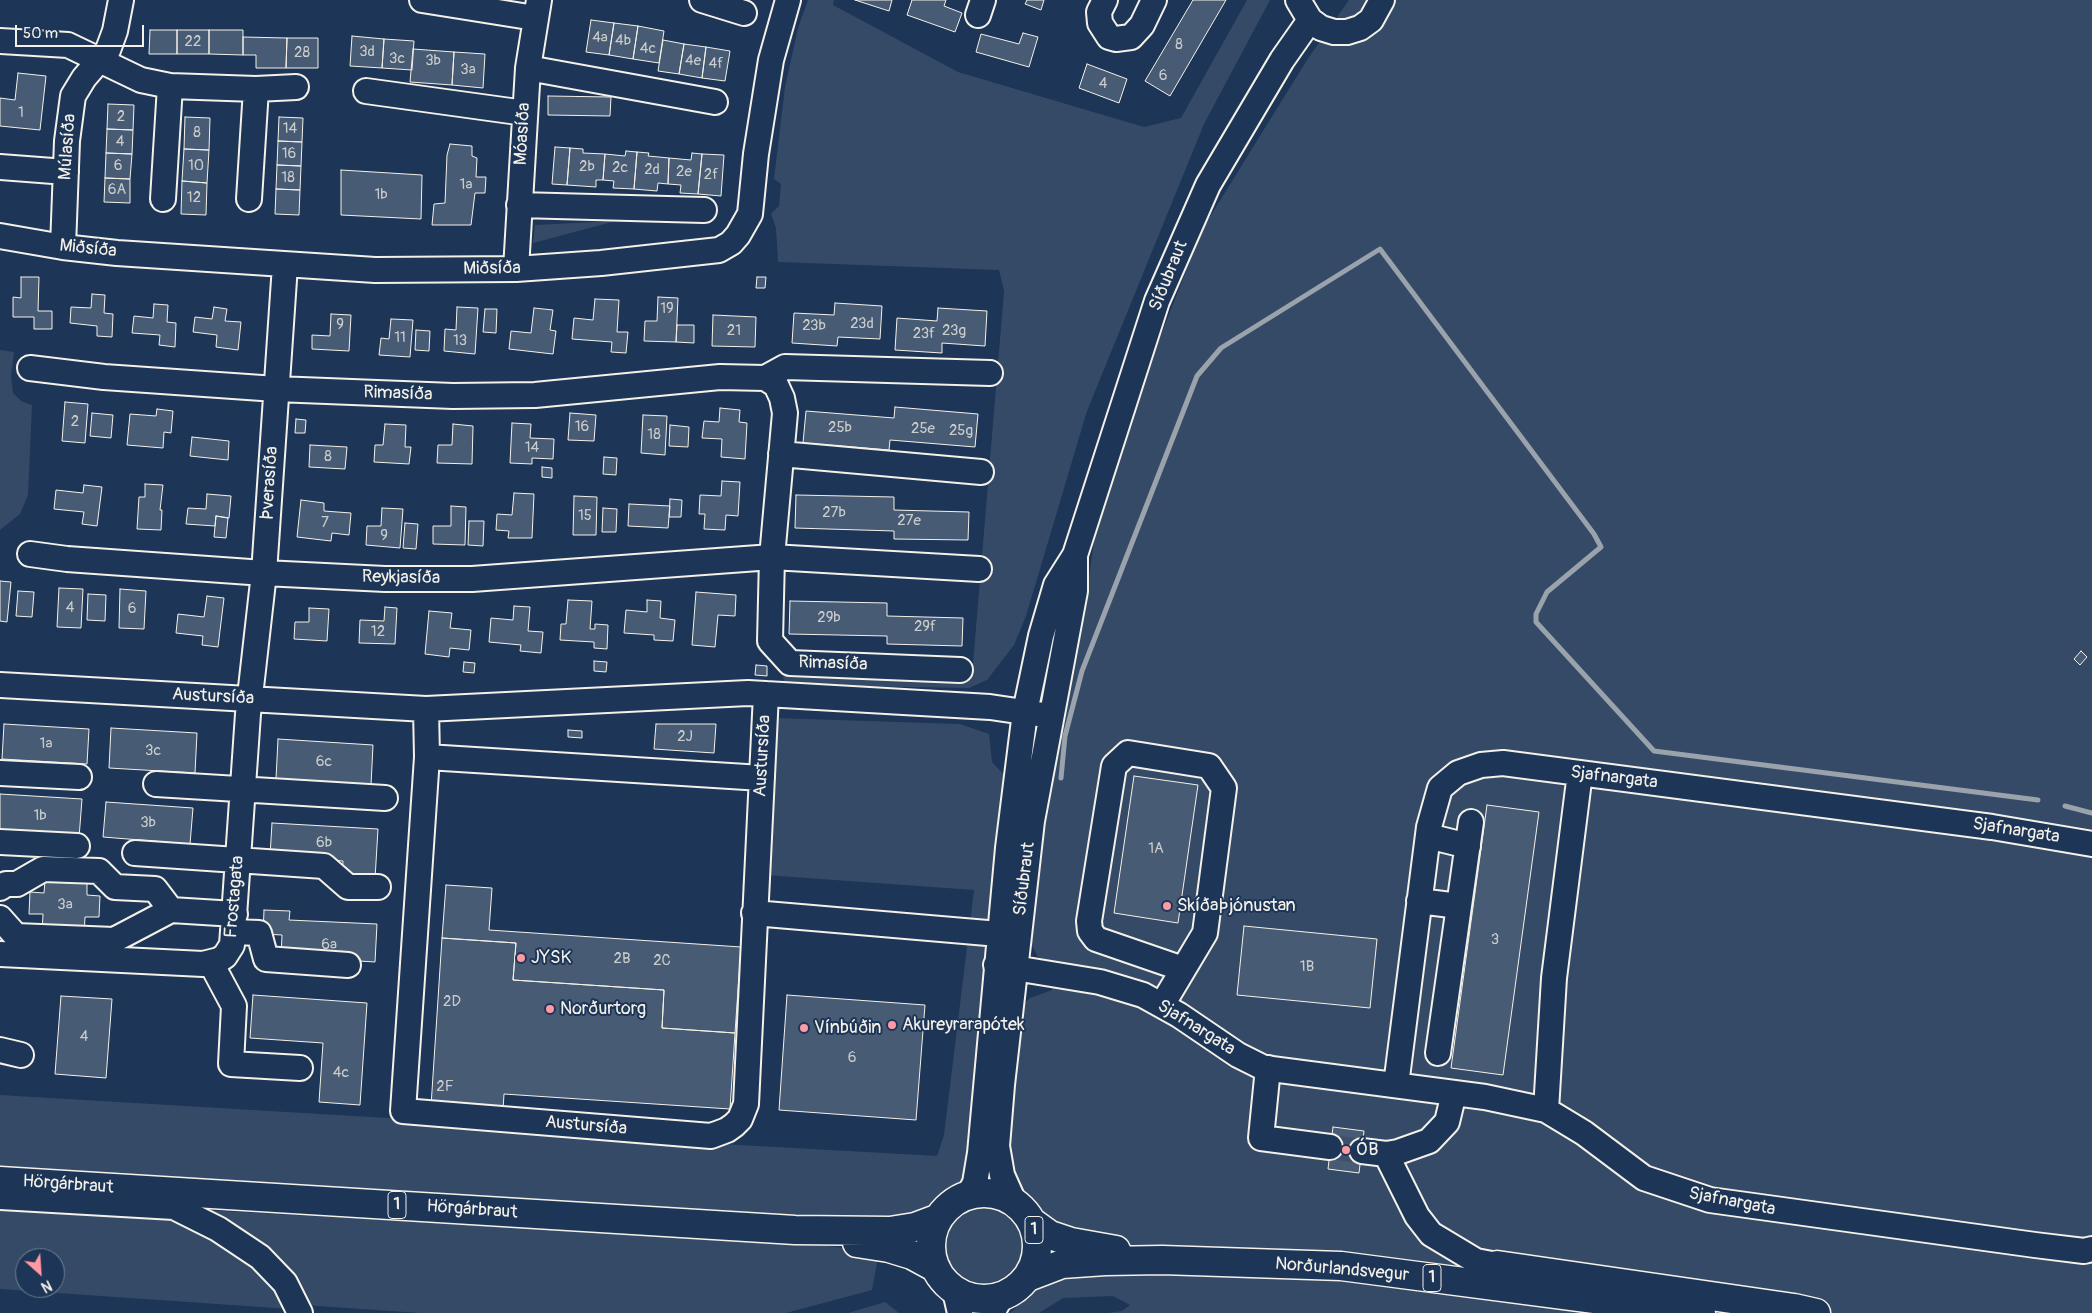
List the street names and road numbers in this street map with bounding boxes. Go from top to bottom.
street label: Móasíða [511,102,535,166]
street label: Múlasíða [55,113,81,181]
street label: Miðsíða [58,235,118,263]
street label: Síðubraut [1145,238,1193,314]
street label: Miðsíða [463,258,521,280]
street label: Rimasíða [363,382,433,406]
street label: Þverasíða [257,446,283,520]
street label: Reykjasíða [362,567,440,589]
street label: Rimasíða [798,652,868,676]
street label: Austursíða [171,684,255,710]
street label: Austursíða [750,714,776,798]
street label: Sjafnargata [1569,762,1659,794]
street label: Sjafnargata [1971,813,2061,849]
street label: Síðubraut [1010,841,1040,917]
street label: Frostagata [221,855,249,939]
street label: Sjafnargata [1153,996,1239,1060]
street label: Austursíða [544,1112,628,1140]
street label: Hörgárbraut [22,1171,114,1199]
street label: Sjafnargata [1687,1183,1777,1221]
road number: 1 [388,1192,406,1218]
street label: Hörgárbraut [426,1196,518,1224]
road number: 1 [1025,1216,1043,1244]
street label: Norðurlandsvegur [1274,1253,1410,1287]
road number: 1 [1423,1264,1441,1292]

